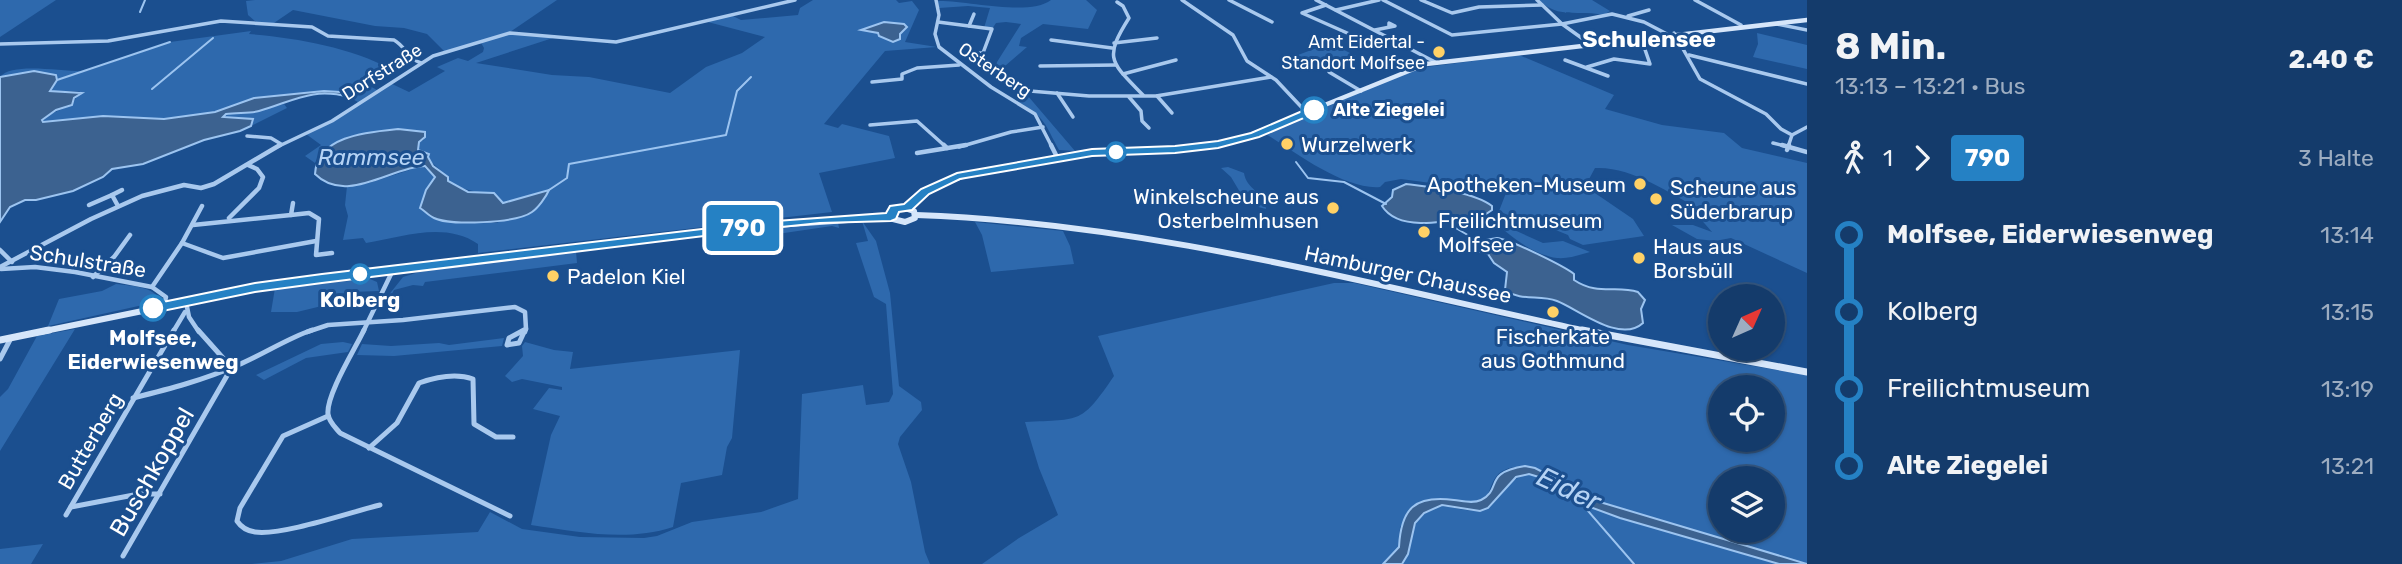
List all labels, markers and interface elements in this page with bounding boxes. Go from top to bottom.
text: 8 Min. [1835,23,1946,69]
district label: Schulensee [1582,25,1716,53]
place label: Amt Eidertal - Standort Molfsee [1281,31,1425,74]
street label: Osterberg [954,38,1036,102]
street label: Dorfstraße [338,39,426,105]
marker: Amt Eidertal - Standort Molfsee [1431,44,1447,60]
text: 2.40 € [2289,44,2374,75]
text: 13:13 – 13:21 · Bus [1835,72,2025,100]
marker: Alte Ziegelei [1301,97,1327,123]
place label: Alte Ziegelei [1333,99,1445,121]
place label: Wurzelwerk [1301,132,1413,157]
marker: Wurzelwerk [1279,136,1295,152]
icon: walk [1835,139,1873,177]
icon: forward [1903,139,1941,177]
unlabelled marker [1106,142,1126,162]
water label: Rammsee [318,143,425,171]
text: 1 [1883,144,1893,172]
text: 790 [1965,144,2010,172]
text: 3 Halte [2298,144,2374,172]
place label: Apotheken-Museum [1427,172,1626,197]
place label: Scheune aus Süderbrarup [1670,175,1796,224]
marker: Apotheken-Museum [1632,176,1648,192]
place label: Winkelscheune aus Osterbelmhusen [1133,184,1319,233]
marker: Scheune aus Süderbrarup [1648,191,1664,207]
marker: Winkelscheune aus Osterbelmhusen [1325,200,1341,216]
line badge: 790 [703,205,783,251]
place label: Freilichtmuseum Molfsee [1438,208,1602,257]
text: 790 [720,214,766,242]
text: Molfsee, Eiderwiesenweg [1887,219,2213,250]
text: 13:14 [2320,221,2374,249]
marker: Freilichtmuseum Molfsee [1416,224,1432,240]
place label: Haus aus Borsbüll [1653,234,1743,283]
street label: Schulstraße [28,239,148,283]
street label: Hamburger Chaussee [1302,240,1514,308]
marker: Haus aus Borsbüll [1631,250,1647,266]
marker: Kolberg [350,264,370,284]
place label: Padelon Kiel [567,264,686,289]
marker: Padelon Kiel [545,268,561,284]
north arrow [1708,284,1785,360]
map controls [1708,284,1785,543]
place label: Kolberg [320,287,400,312]
marker: Molfsee, Eiderwiesenweg [140,295,166,321]
text: Kolberg [1887,296,1978,327]
text: 13:15 [2321,298,2374,326]
marker: Fischerkate aus Gothmund [1545,304,1561,320]
place label: Fischerkate aus Gothmund [1481,324,1625,373]
place label: Molfsee, Eiderwiesenweg [67,325,239,374]
text: Freilichtmuseum [1887,373,2090,404]
button: locate [1708,375,1785,452]
text: 13:19 [2321,375,2374,403]
street label: Butterberg [52,388,128,494]
street label: Buschkoppel [104,403,200,541]
text: Alte Ziegelei [1887,450,2048,481]
text: 13:21 [2321,452,2374,480]
water label: Eider [1532,460,1607,519]
button: layers [1708,466,1785,543]

